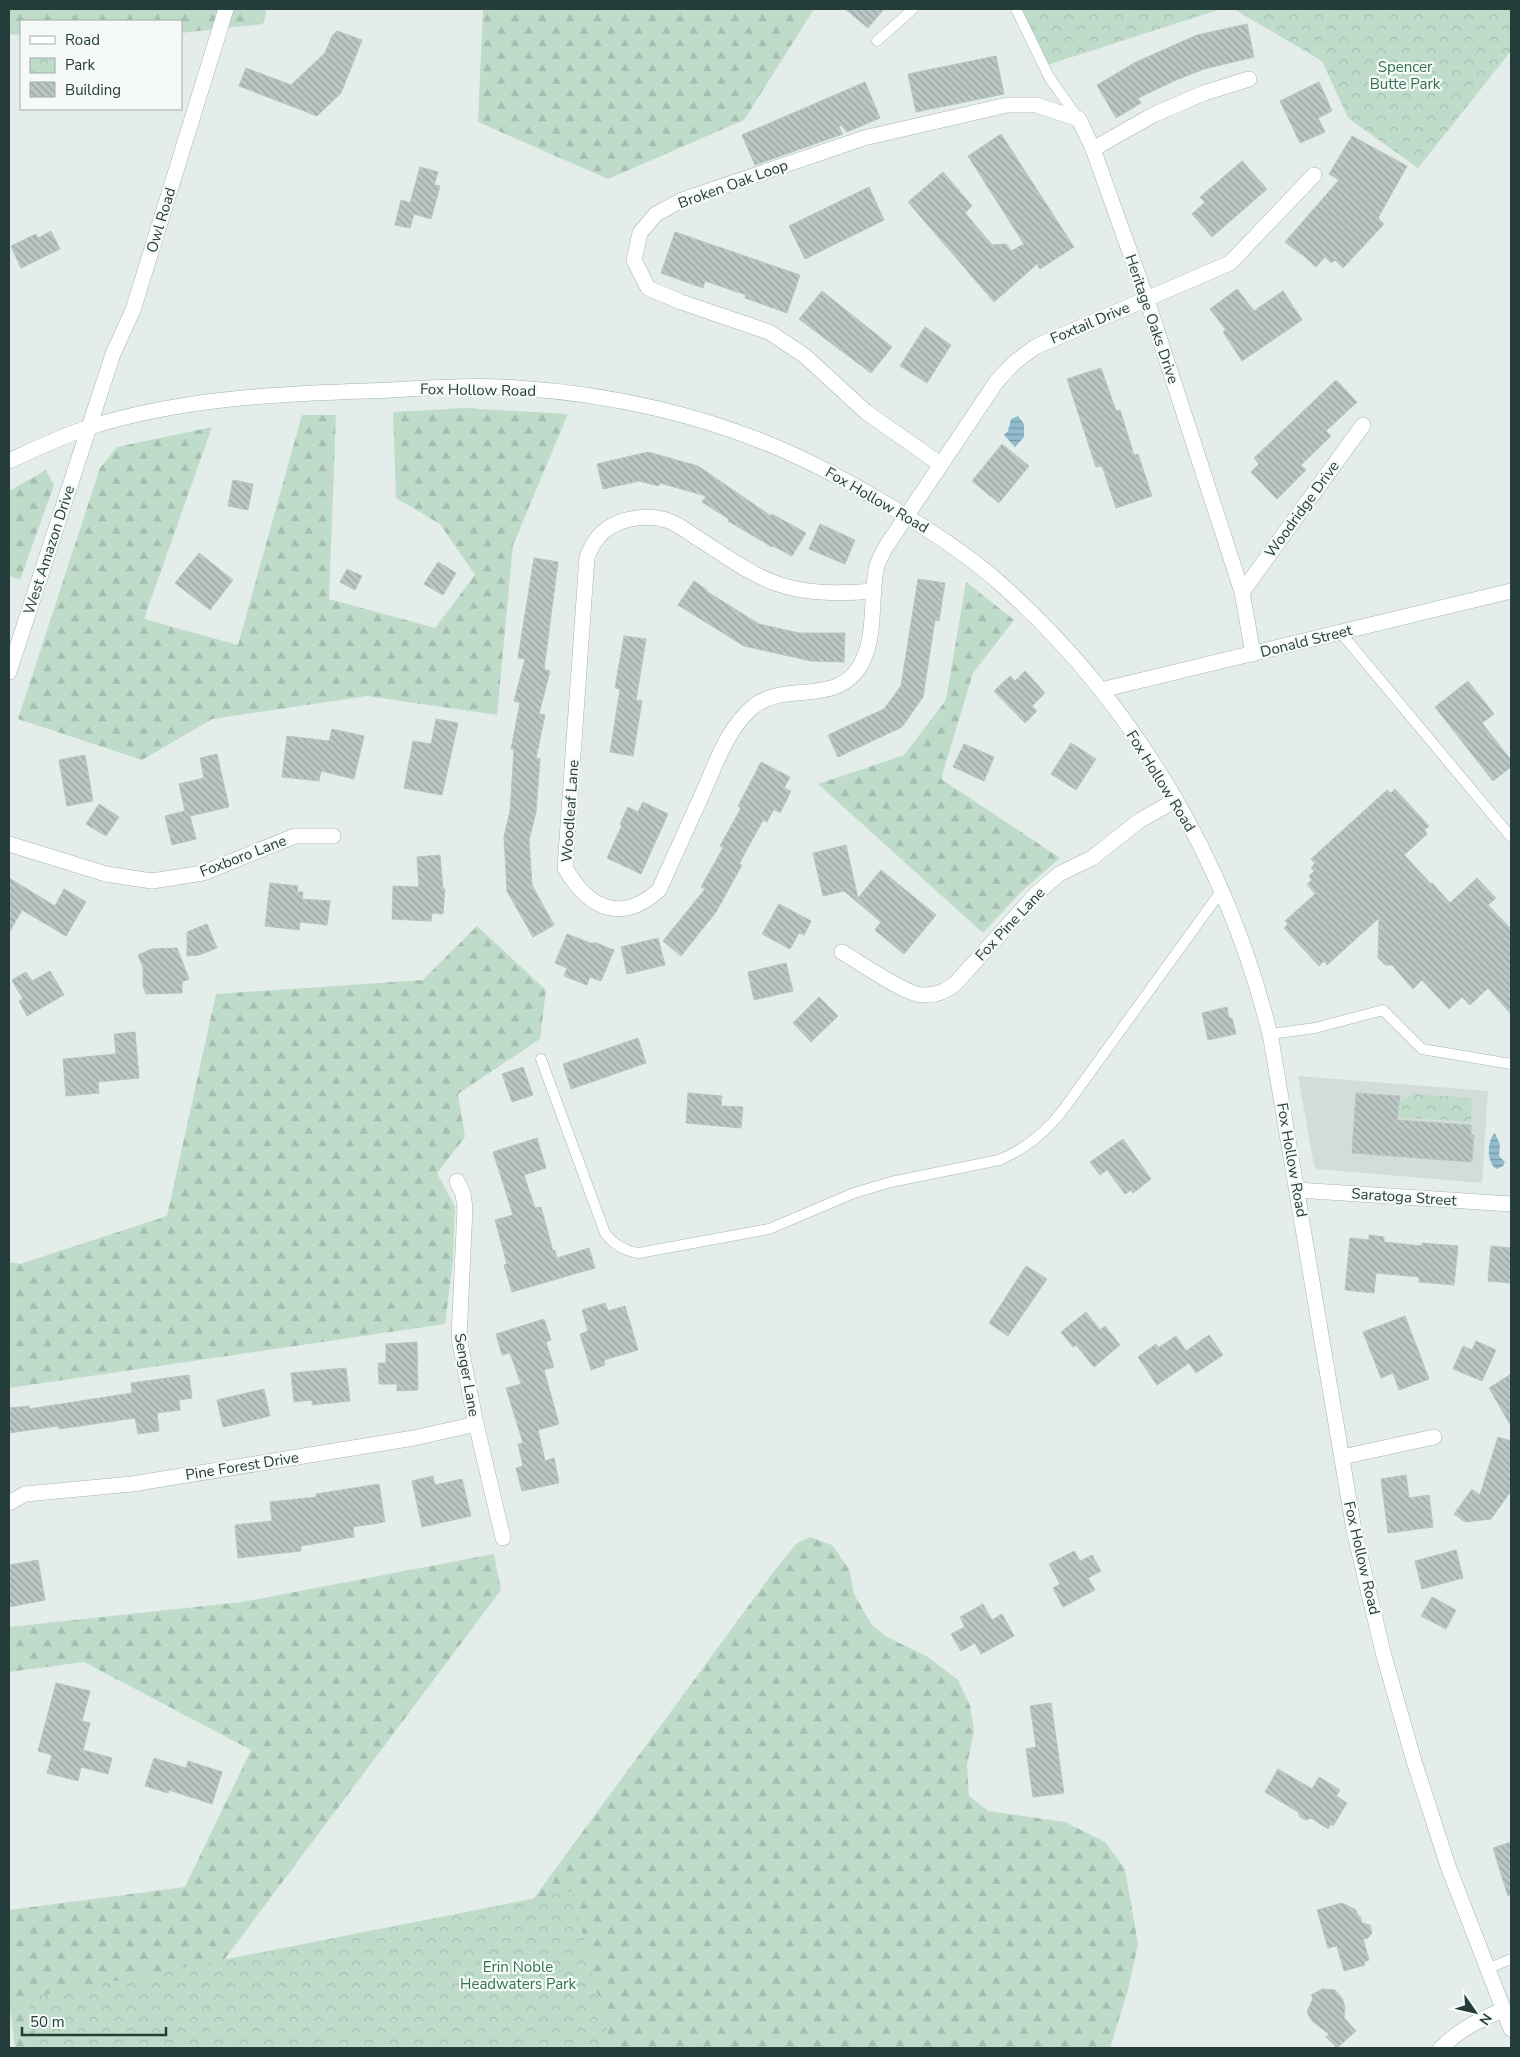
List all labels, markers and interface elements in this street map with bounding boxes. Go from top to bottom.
legend [20,20,182,110]
text: Road [65,30,100,50]
text: Park [65,55,95,75]
park label: Spencer Butte Park [1370,57,1441,94]
text: Building [65,80,121,100]
street label: Broken Oak Loop [675,155,791,213]
street label: Owl Road [142,185,180,255]
street label: Heritage Oaks Drive [1120,252,1184,386]
street label: Foxtail Drive [1047,297,1133,349]
street label: Fox Hollow Road [420,379,536,401]
street label: Woodridge Drive [1260,457,1344,561]
street label: Fox Hollow Road [822,462,932,538]
street label: West Amazon Drive [19,483,79,617]
street label: Donald Street [1258,620,1355,662]
street label: Fox Hollow Road [1122,727,1200,835]
street label: Woodleaf Lane [556,759,584,863]
street label: Foxboro Lane [197,830,289,882]
street label: Fox Pine Lane [971,883,1049,965]
street label: Fox Hollow Road [1272,1101,1312,1219]
street label: Saratoga Street [1351,1183,1458,1211]
street label: Senger Lane [450,1332,484,1418]
street label: Pine Forest Drive [184,1447,300,1485]
street label: Fox Hollow Road [1339,1499,1385,1617]
park label: Erin Noble Headwaters Park [460,1957,576,1994]
north arrow [1450,1987,1500,2037]
scale bar [22,2004,166,2036]
text: N [1475,2009,1496,2029]
text: 50 m [30,2012,65,2032]

